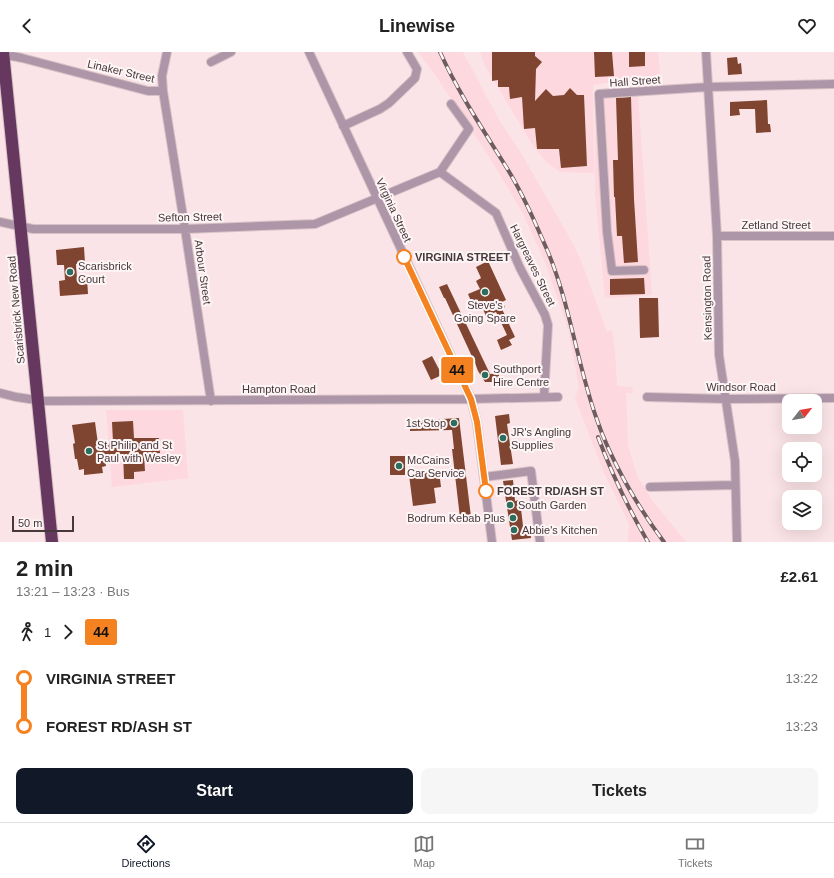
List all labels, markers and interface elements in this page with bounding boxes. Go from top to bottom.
icon: back [16,15,38,37]
icon: heart [796,15,818,37]
text: Linewise [379,16,455,36]
street label: Linaker Street [86,57,156,85]
street label: Hall Street [609,73,661,89]
street label: Virginia Street [374,176,414,244]
street label: Sefton Street [158,210,222,224]
street label: Zetland Street [741,219,811,231]
street label: Hargreaves Street [508,222,558,308]
street label: Arbour Street [193,239,213,305]
marker: VIRGINIA STREET [396,249,412,265]
place label: VIRGINIA STREET [415,251,510,263]
street label: Scarisbrick New Road [5,256,27,364]
street label: Kensington Road [700,256,714,340]
place label: Scarisbrick Court [78,260,132,285]
marker: Scarisbrick Court [65,267,75,277]
marker: Steve's Going Spare [480,287,490,297]
place label: Steve's Going Spare [454,299,516,324]
line badge: 44 [439,357,475,383]
text: 44 [449,362,465,378]
place label: Southport Hire Centre [493,363,549,388]
marker: Southport Hire Centre [480,370,490,380]
street label: Windsor Road [706,381,776,393]
street label: Hampton Road [242,383,316,395]
north arrow [782,394,822,434]
map controls [782,394,822,530]
place label: 1st Stop [406,417,446,429]
marker: 1st Stop [449,418,459,428]
place label: JR's Angling Supplies [511,426,571,451]
marker: JR's Angling Supplies [498,433,508,443]
place label: St Philip and St Paul with Wesley [97,439,181,464]
button: locate [782,442,822,482]
marker: St Philip and St Paul with Wesley [84,446,94,456]
place label: McCains Car Service [407,454,464,479]
marker: McCains Car Service [394,461,404,471]
marker: FOREST RD/ASH ST [478,483,494,499]
place label: FOREST RD/ASH ST [497,485,604,497]
button: layers [782,490,822,530]
place label: South Garden [518,499,587,511]
marker: South Garden [505,500,515,510]
place label: Bodrum Kebab Plus [407,512,505,524]
marker: Bodrum Kebab Plus [508,513,518,523]
scale bar [12,514,74,533]
text: 50 m [18,517,42,529]
place label: Abbie's Kitchen [522,524,597,536]
marker: Abbie's Kitchen [509,525,519,535]
text: 2 min [16,556,73,581]
text: £2.61 [780,568,818,585]
text: 13:21 – 13:23 · Bus [16,584,129,599]
icon: walk [16,621,38,643]
icon: forward [57,621,79,643]
text: 44 [93,624,109,640]
text: 1 [44,625,51,640]
text: VIRGINIA STREET [46,670,175,687]
text: 13:22 [785,671,818,686]
text: FOREST RD/ASH ST [46,718,192,735]
text: 13:23 [785,719,818,734]
button: Start [16,768,413,814]
button: Tickets [421,768,818,814]
tab: Directions [121,833,170,869]
tab: Map [413,833,435,869]
tab: Tickets [678,833,713,869]

